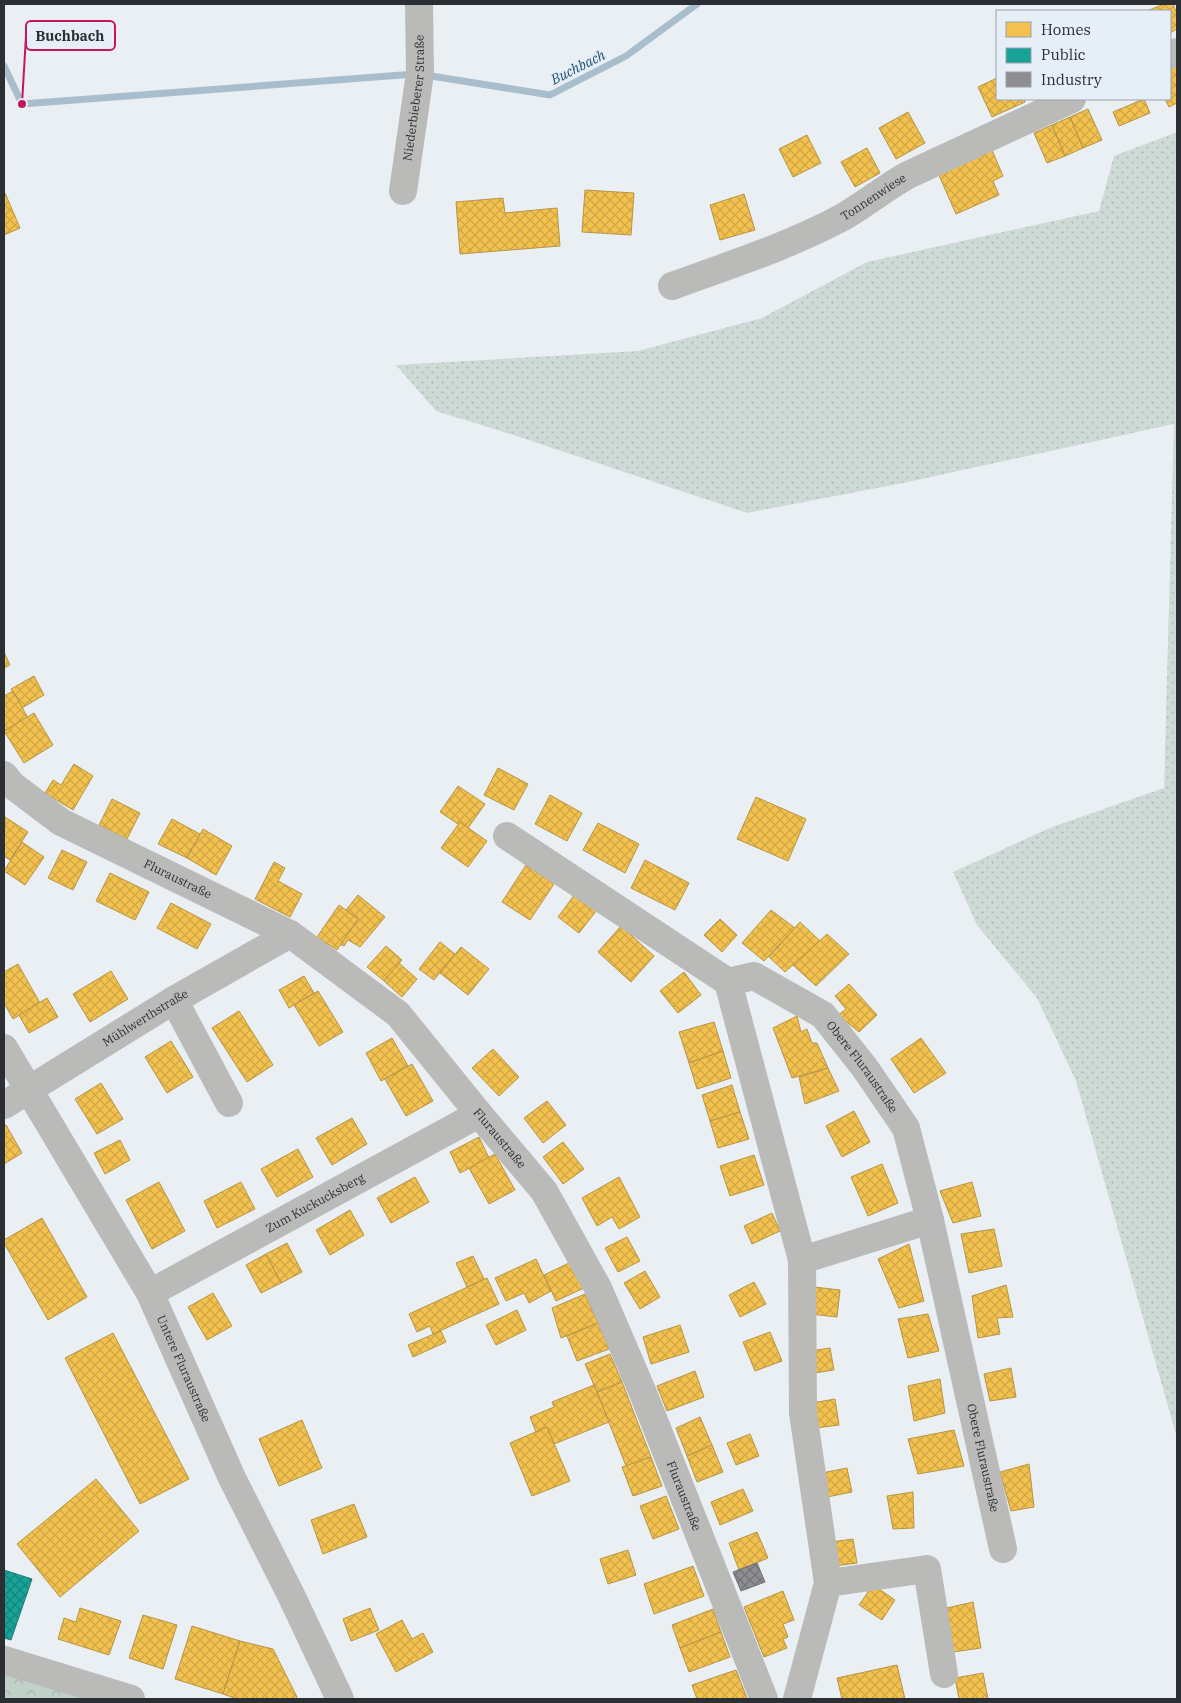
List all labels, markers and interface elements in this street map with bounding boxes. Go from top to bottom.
legend [996,10,1171,100]
text: Homes [1041,20,1091,39]
callout: Buchbach [26,21,115,50]
text: Buchbach [36,27,104,45]
street label: Niederbieberer Straße [399,35,427,162]
text: Public [1041,45,1086,64]
water label: Buchbach [547,46,608,89]
text: Industry [1041,70,1102,89]
street label: Tonnenwiese [838,170,909,224]
street label: Fluraustraße [141,856,214,902]
street label: Mühlwerthstraße [99,986,191,1049]
street label: Obere Fluraustraße [824,1018,901,1116]
street label: Fluraustraße [470,1105,529,1171]
street label: Zum Kuckucksberg [263,1170,367,1236]
street label: Untere Fluraustraße [154,1313,214,1424]
street label: Obere Fluraustraße [964,1402,1003,1513]
street label: Fluraustraße [664,1459,705,1533]

